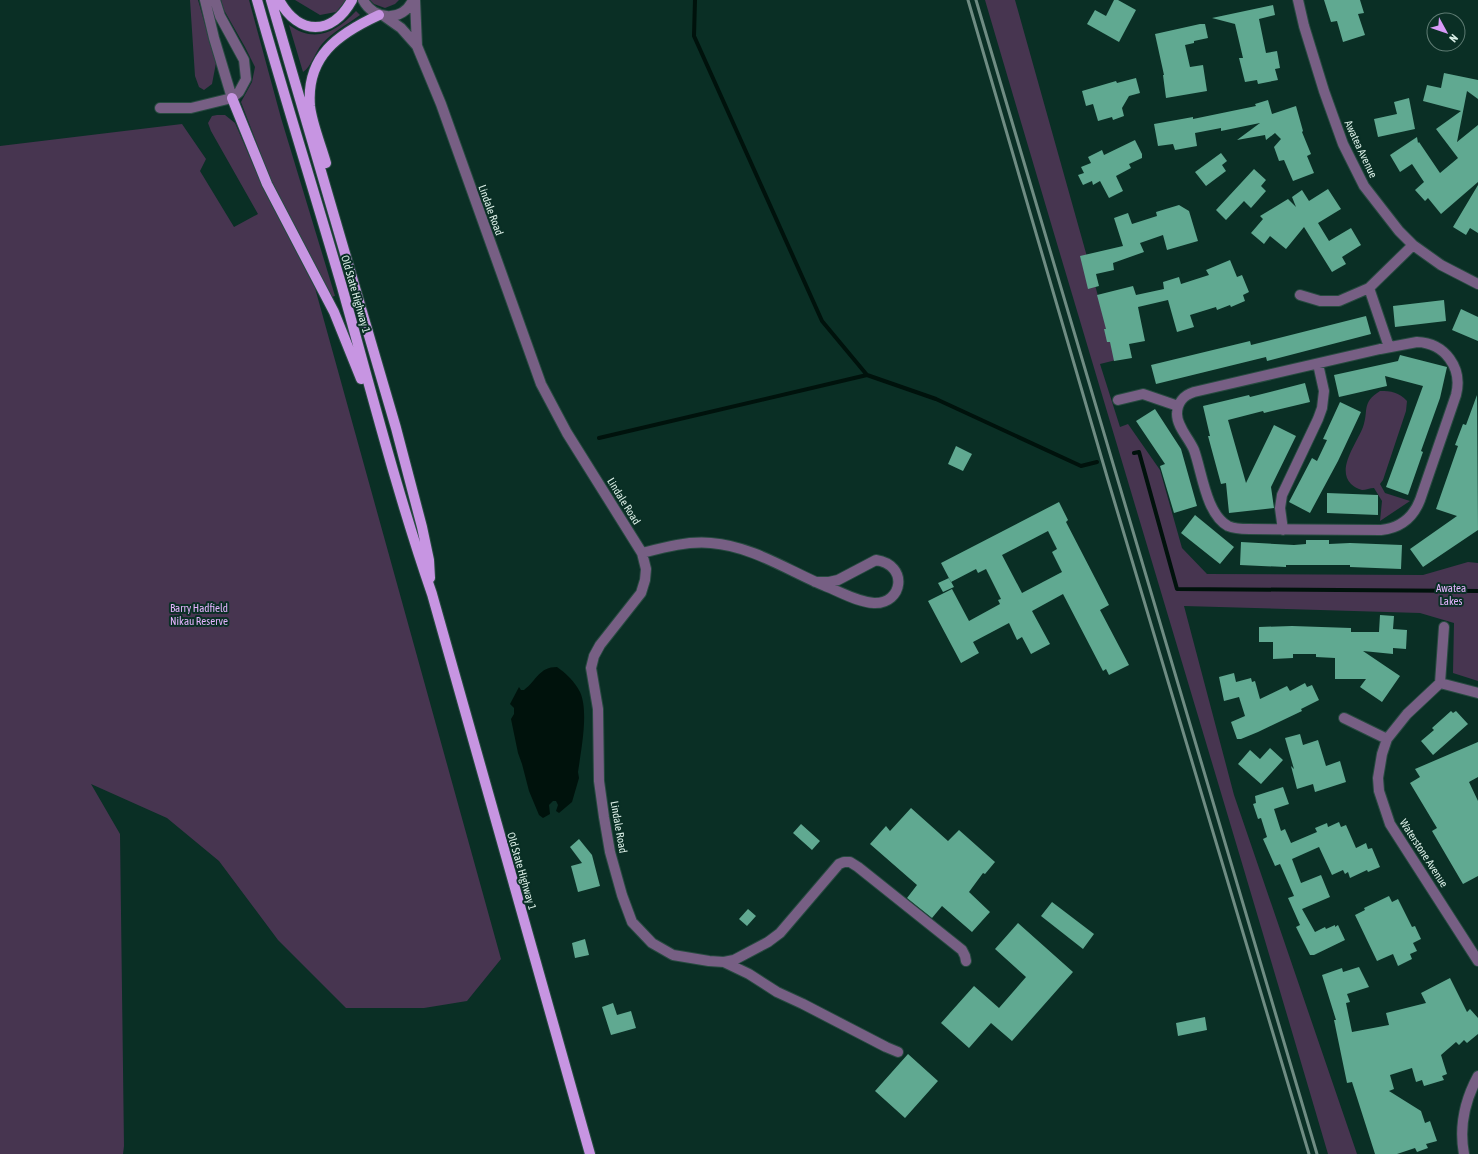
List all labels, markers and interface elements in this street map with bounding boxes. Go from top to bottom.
north arrow [1426,12,1466,52]
text: N [1447,32,1460,45]
street label: Awatea Avenue [1342,118,1380,180]
street label: Lindale Road [476,183,506,237]
street label: Old State Highway 1 [339,254,373,334]
street label: Lindale Road [605,475,643,527]
park label: Awatea Lakes [1436,582,1466,607]
park label: Barry Hadfield Nikau Reserve [170,602,228,627]
street label: Lindale Road [609,800,629,854]
street label: Waterstone Avenue [1398,817,1450,889]
street label: Old State Highway 1 [505,831,539,911]

